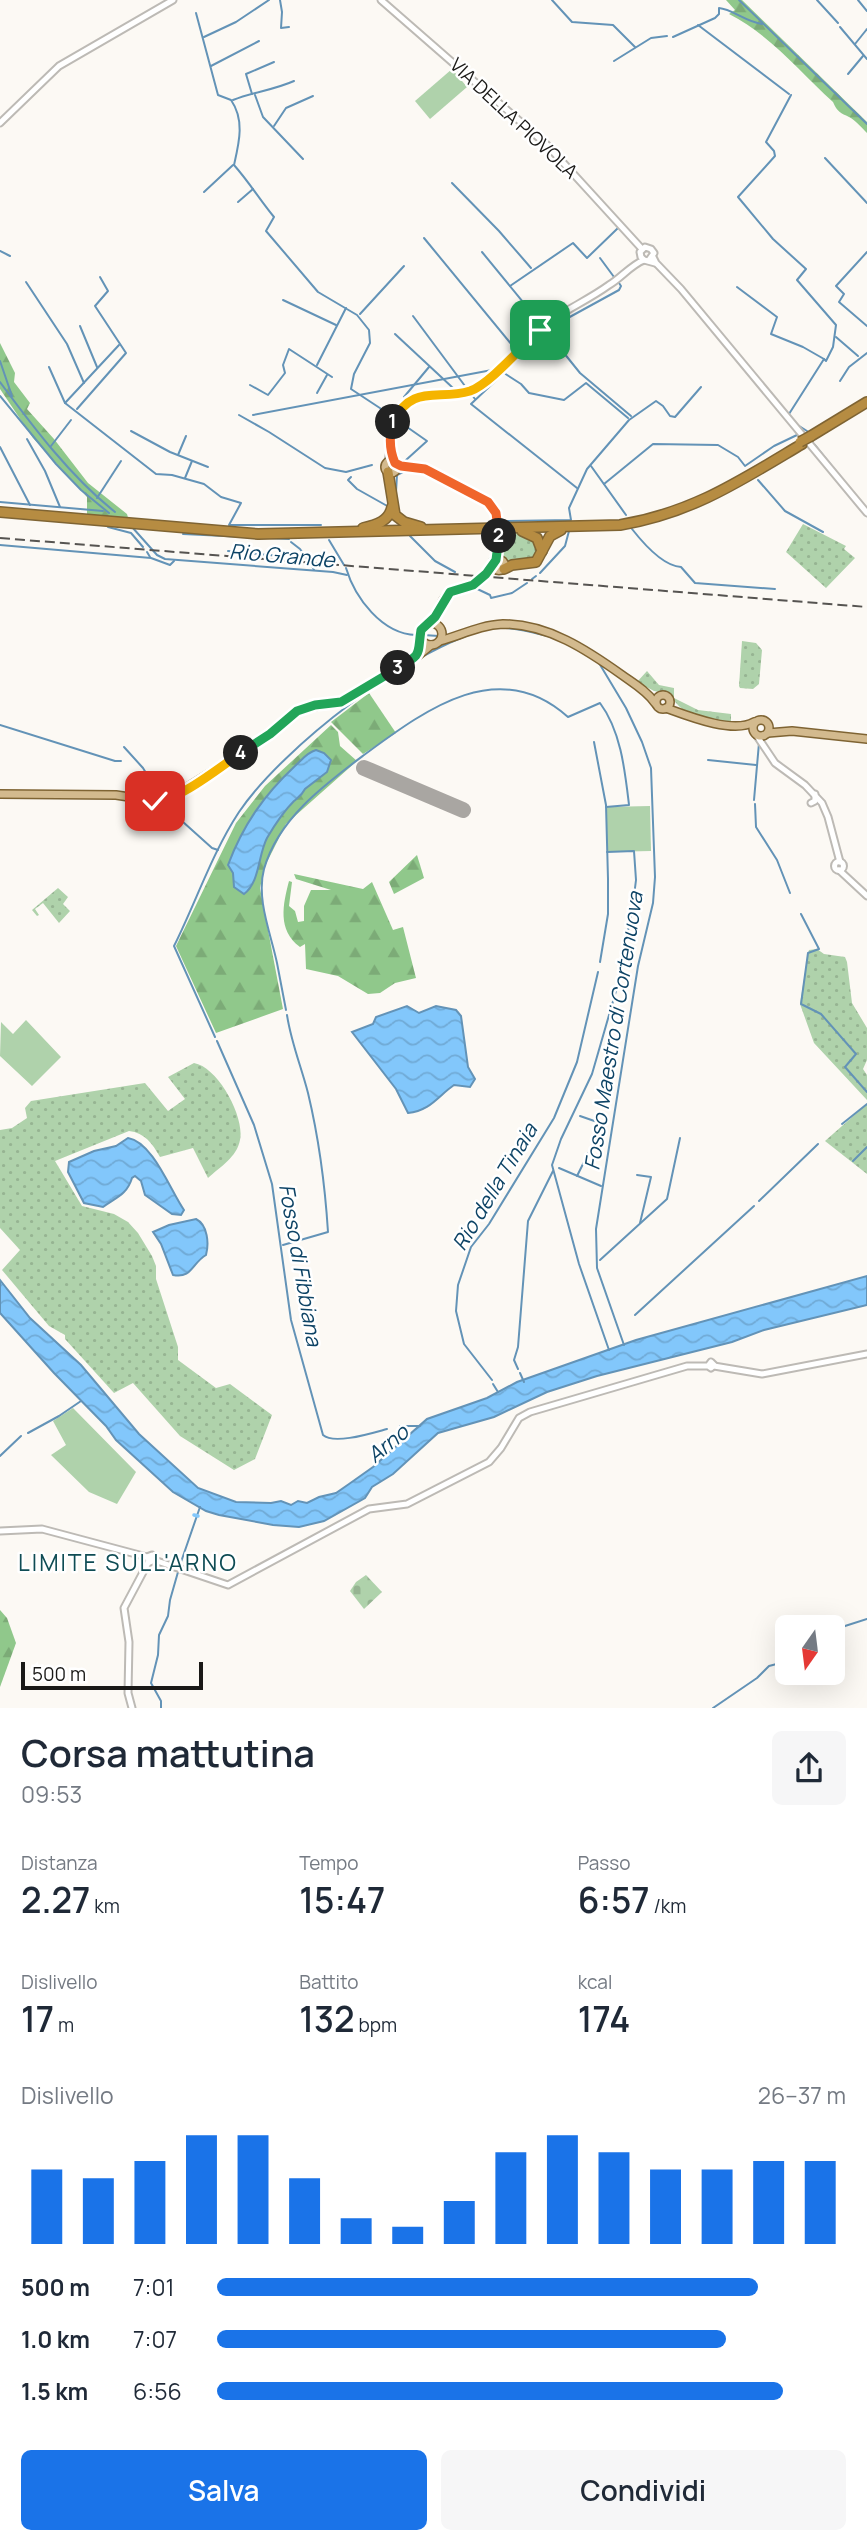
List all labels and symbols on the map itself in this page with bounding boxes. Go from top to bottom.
street label: VIA DELLA PIOVOLA [444,52,584,184]
pin [510,300,570,360]
pin: 1 [376,404,410,440]
pin: 2 [482,518,516,554]
water label: Rio Grande [228,536,338,574]
pin: 3 [380,650,416,686]
pin: 4 [224,736,258,770]
pin [125,771,185,831]
water label: Fosso Maestro di Cortenuova [577,888,649,1172]
water label: Rio della Tinaia [445,1117,544,1255]
water label: Fosso di Fibbiana [273,1182,329,1349]
water label: Arno [361,1417,415,1468]
district label: LIMITE SULL'ARNO [18,1546,238,1578]
north arrow [775,1615,845,1685]
scale bar [21,1658,203,1690]

